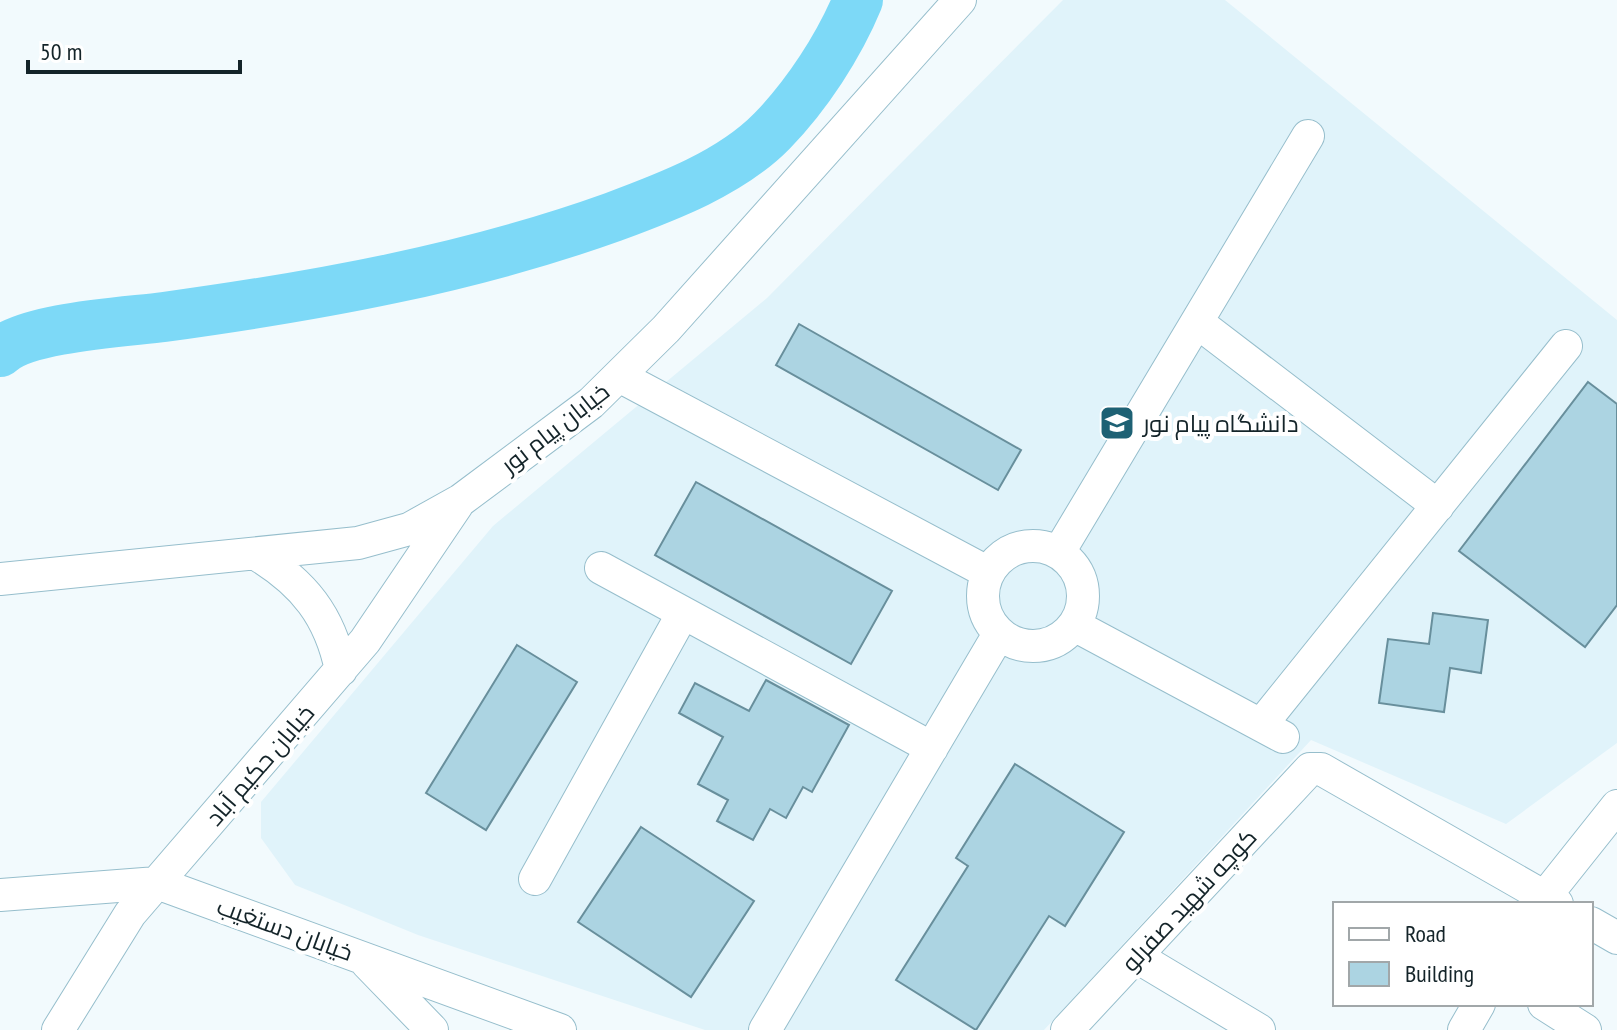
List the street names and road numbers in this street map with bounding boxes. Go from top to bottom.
street label: خیابان پیام نور [493,376,616,482]
street label: خیابان حکیم آباد [199,698,322,833]
street label: کوچه شهید صفرلو [1115,822,1264,979]
street label: خیابان دستغیب [213,890,357,968]

